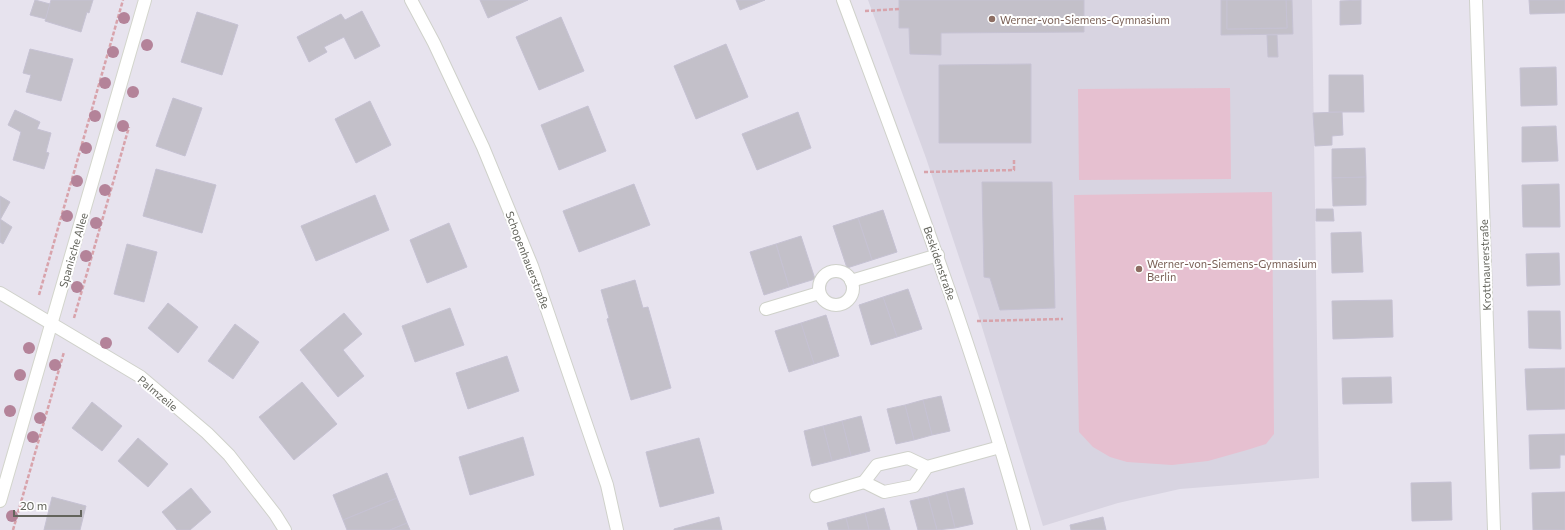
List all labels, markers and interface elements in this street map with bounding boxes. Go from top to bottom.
place label: Werner-von-Siemens-Gymnasium [1000,13,1170,26]
marker: Werner-von-Siemens-Gymnasium [987,14,997,24]
street label: Schopenhauerstraße [503,209,553,311]
street label: Spanische Allee [56,211,90,289]
street label: Krottnaurerstraße [1477,219,1493,311]
street label: Beskidenstraße [921,224,959,302]
place label: Werner-von-Siemens-Gymnasium Berlin [1147,257,1317,283]
marker: Werner-von-Siemens-Gymnasium Berlin [1134,264,1144,274]
street label: Palmzeile [136,373,181,413]
scale bar [14,492,81,518]
text: 20 m [20,498,47,512]

